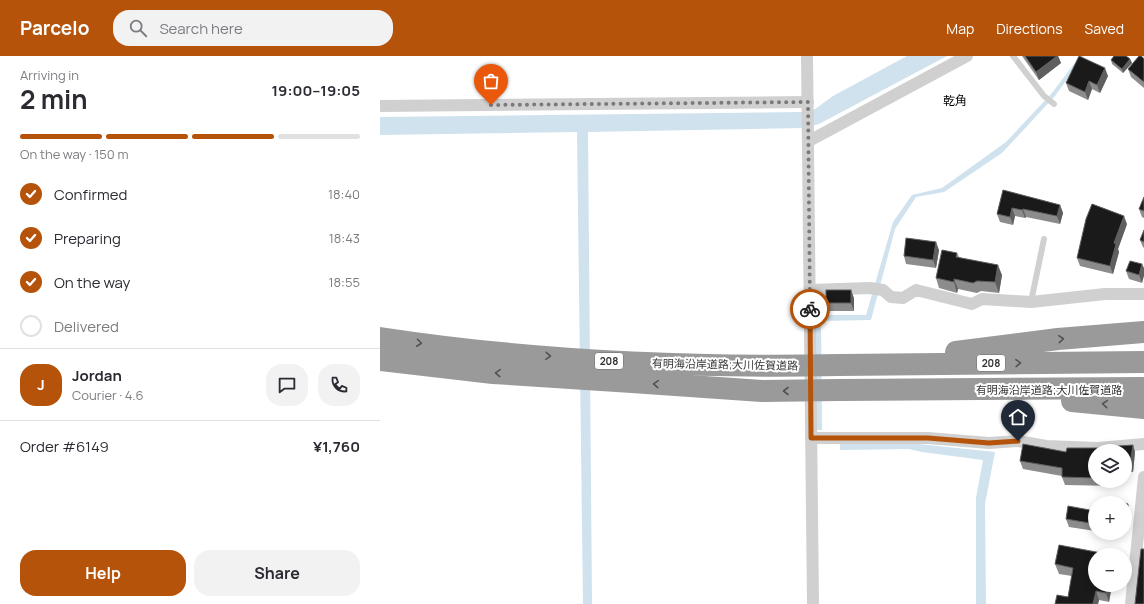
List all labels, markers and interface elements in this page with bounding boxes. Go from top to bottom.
search box [113,10,393,46]
text: Parcelo [20,15,89,41]
icon: search [127,17,149,39]
text: Search here [159,18,243,39]
text: Map [946,19,974,38]
text: Directions [996,19,1063,38]
text: Saved [1085,19,1124,38]
pin [474,64,508,105]
text: Arriving in [20,66,79,84]
icon: bag [480,70,502,92]
text: 19:00–19:05 [272,80,360,101]
text: 2 min [20,81,88,117]
district label: 乾角 [943,92,967,109]
text: On the way · 150 m [20,145,128,163]
icon: check [20,183,42,205]
text: Confirmed [54,184,127,205]
text: 18:40 [328,185,360,203]
icon: check [20,227,42,249]
text: Preparing [54,228,121,249]
text: 18:43 [329,229,360,247]
icon: check [20,271,42,293]
text: On the way [54,272,130,293]
text: 18:55 [328,273,360,291]
courier [790,289,830,329]
icon: bike [799,298,821,320]
text: Delivered [54,316,119,337]
one-way arrow [1058,334,1064,343]
one-way arrow [416,338,422,347]
one-way arrow [545,352,551,361]
road number: 208 [595,353,623,369]
street label: 有明海沿岸道路;大川佐賀道路 [652,355,798,373]
road number: 208 [977,355,1005,371]
one-way arrow [1015,359,1021,367]
button: chat [266,364,308,406]
button: phone [318,364,360,406]
text: Jordan [72,365,122,386]
one-way arrow [495,369,501,378]
text: J [37,374,45,395]
one-way arrow [653,379,659,388]
street label: 有明海沿岸道路;大川佐賀道路 [976,382,1122,397]
text: Courier · 4.6 [72,386,144,404]
one-way arrow [783,387,789,395]
pin [1001,400,1035,441]
one-way arrow [1102,400,1108,409]
icon: home [1007,406,1029,428]
text: Order #6149 [20,436,109,457]
text: ¥1,760 [313,436,360,457]
map controls [1088,444,1132,592]
button: layers [1088,444,1132,488]
button: + [1088,496,1132,540]
button: − [1088,548,1132,592]
button: Help [20,550,186,596]
button: Share [194,550,360,596]

